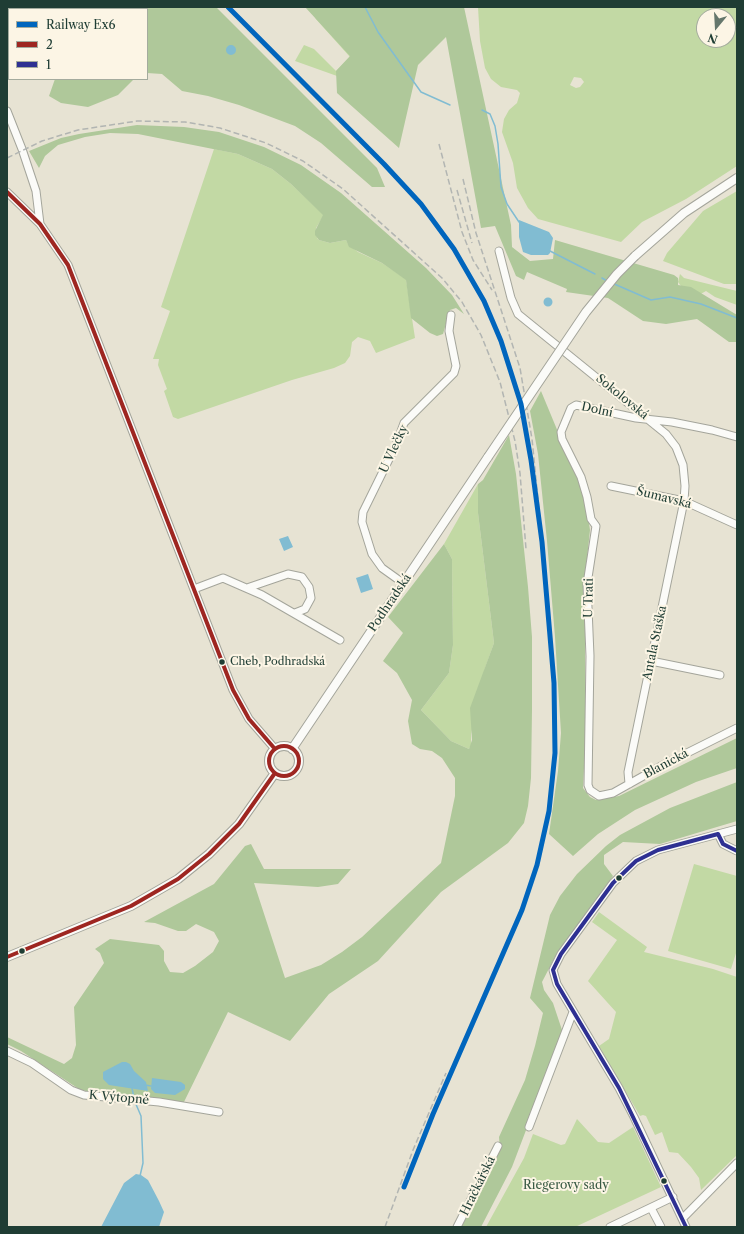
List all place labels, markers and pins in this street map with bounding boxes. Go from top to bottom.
place label: Cheb, Podhradská [230,655,325,669]
marker: Cheb, Podhradská [217,657,227,667]
unlabelled marker [614,873,624,883]
unlabelled marker [17,946,27,956]
unlabelled marker [659,1176,669,1186]

